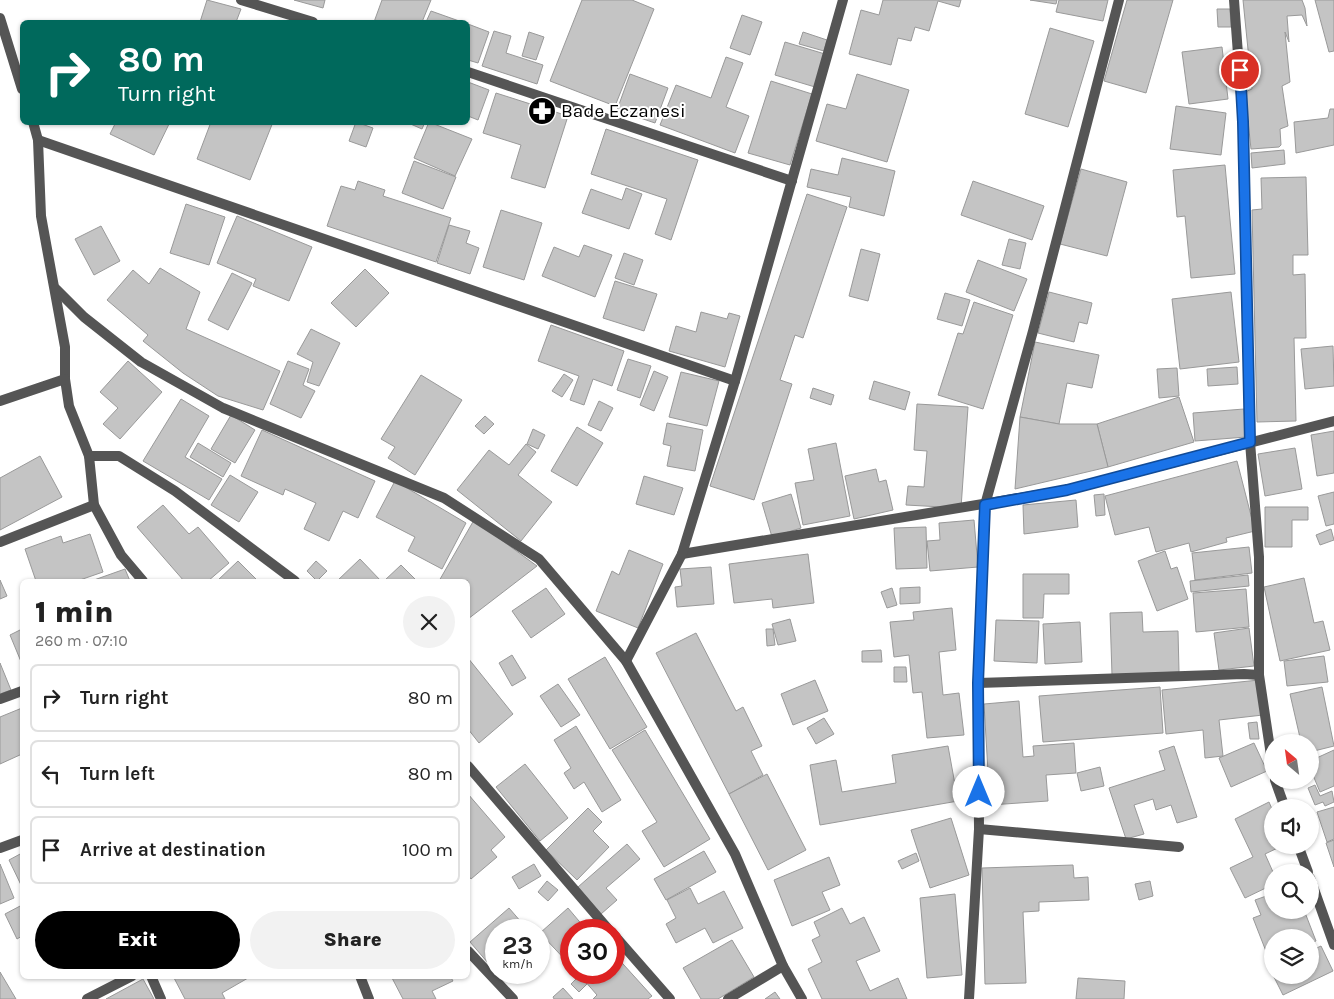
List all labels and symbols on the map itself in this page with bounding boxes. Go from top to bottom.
pin [1219,49,1261,91]
pharmacy icon: Bade Eczanesi [527,96,557,126]
place label: Bade Eczanesi [561,100,686,122]
north arrow [1264,734,1319,789]
position arrow [952,765,1004,817]
speed limit sign: 30 [560,919,625,984]

